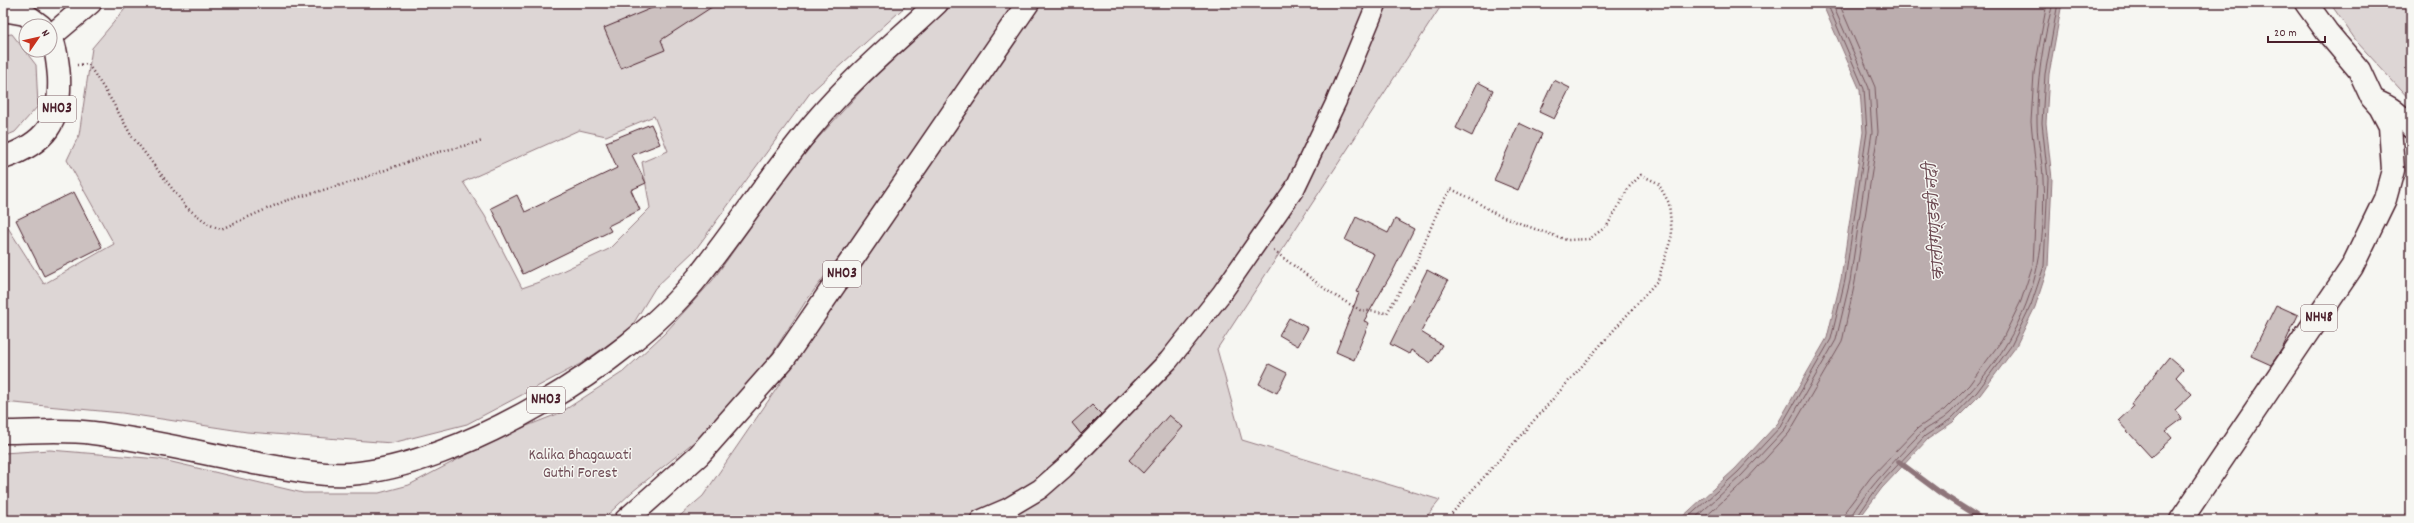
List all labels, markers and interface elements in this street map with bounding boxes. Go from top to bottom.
north arrow [18,18,58,58]
scale bar [2268,18,2325,44]
text: 20 m [2274,25,2297,42]
text: N [36,27,53,41]
road number: NH03 [38,96,76,122]
water label: कालीगण्डकी नदी [1919,160,1952,281]
road number: NH03 [823,261,861,287]
road number: NH48 [2301,305,2337,331]
road number: NH03 [527,387,565,413]
park label: Kalika Bhagawati Guthi Forest [529,444,632,485]

